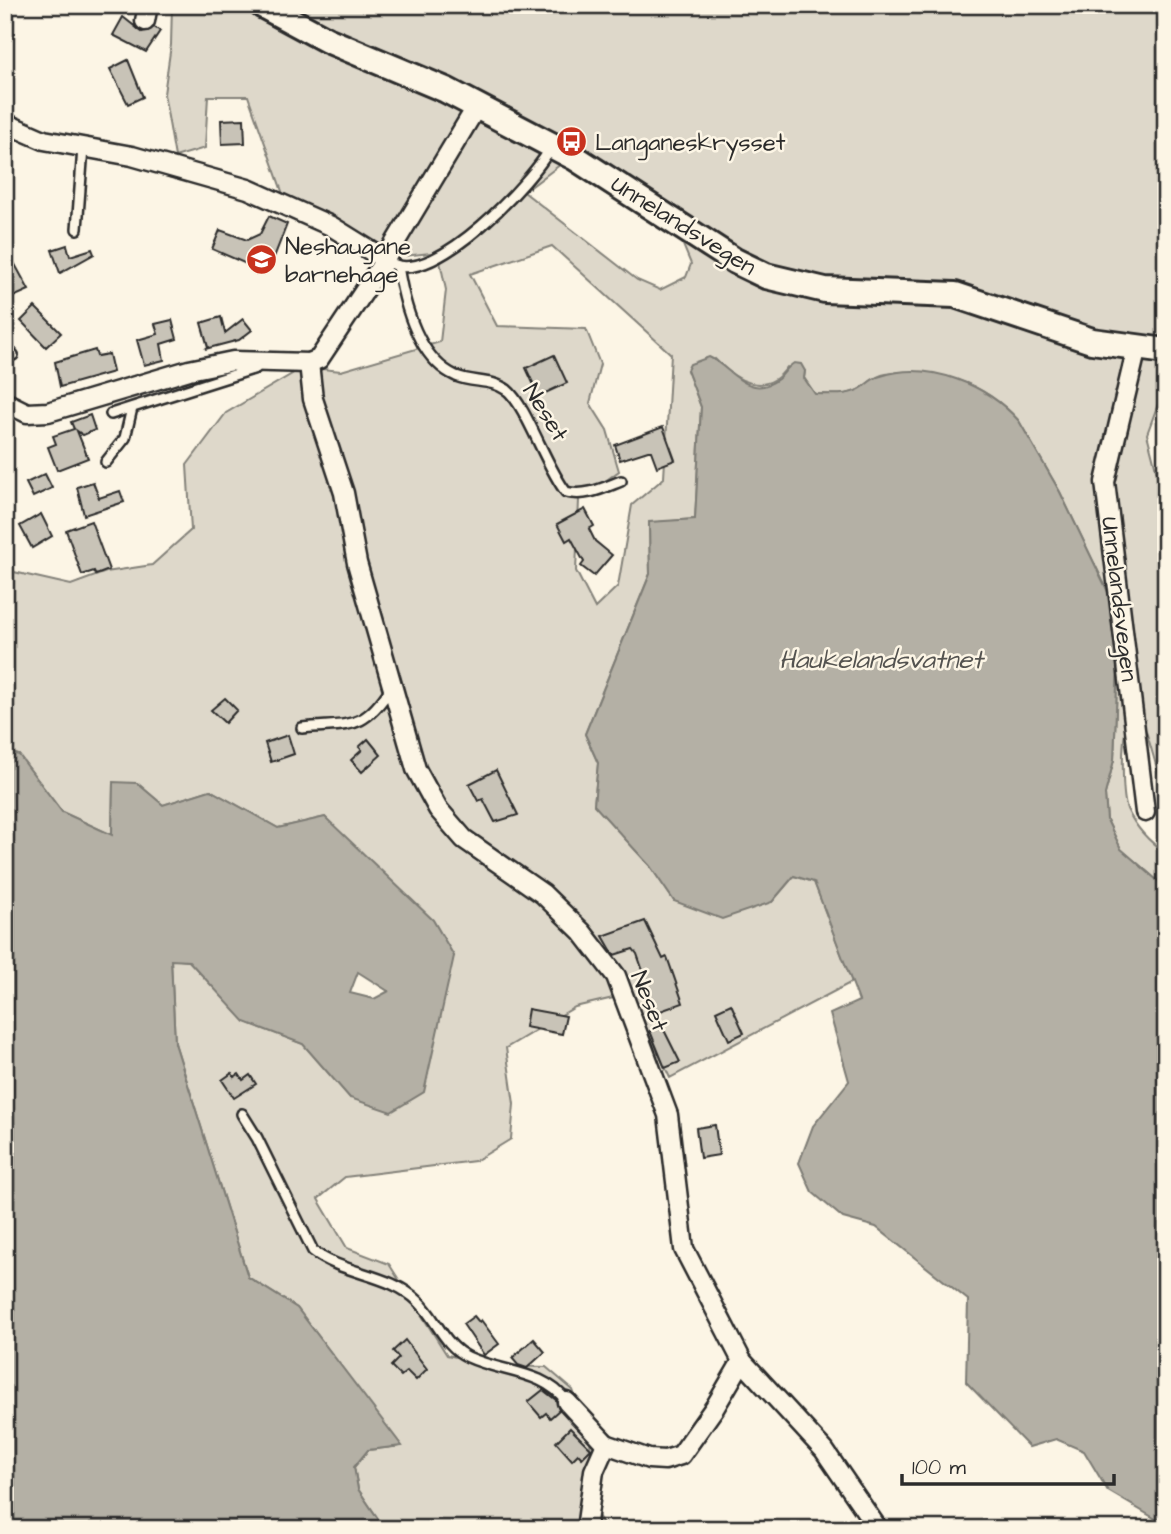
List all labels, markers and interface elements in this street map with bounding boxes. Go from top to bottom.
bus stop icon: Langaneskrysset [555,125,589,159]
place label: Langaneskrysset [595,126,786,161]
street label: Unnelandsvegen [604,168,763,285]
place label: Neshaugane barnehage [285,230,411,293]
school or university icon: Neshaugane barnehage [245,243,279,277]
street label: Neset [514,377,576,448]
street label: Unnelandsvegen [1091,515,1146,683]
water label: Haukelandsvatnet [779,642,985,678]
street label: Neset [622,966,677,1037]
scale bar [902,1443,1113,1487]
text: 100 m [912,1453,967,1482]

